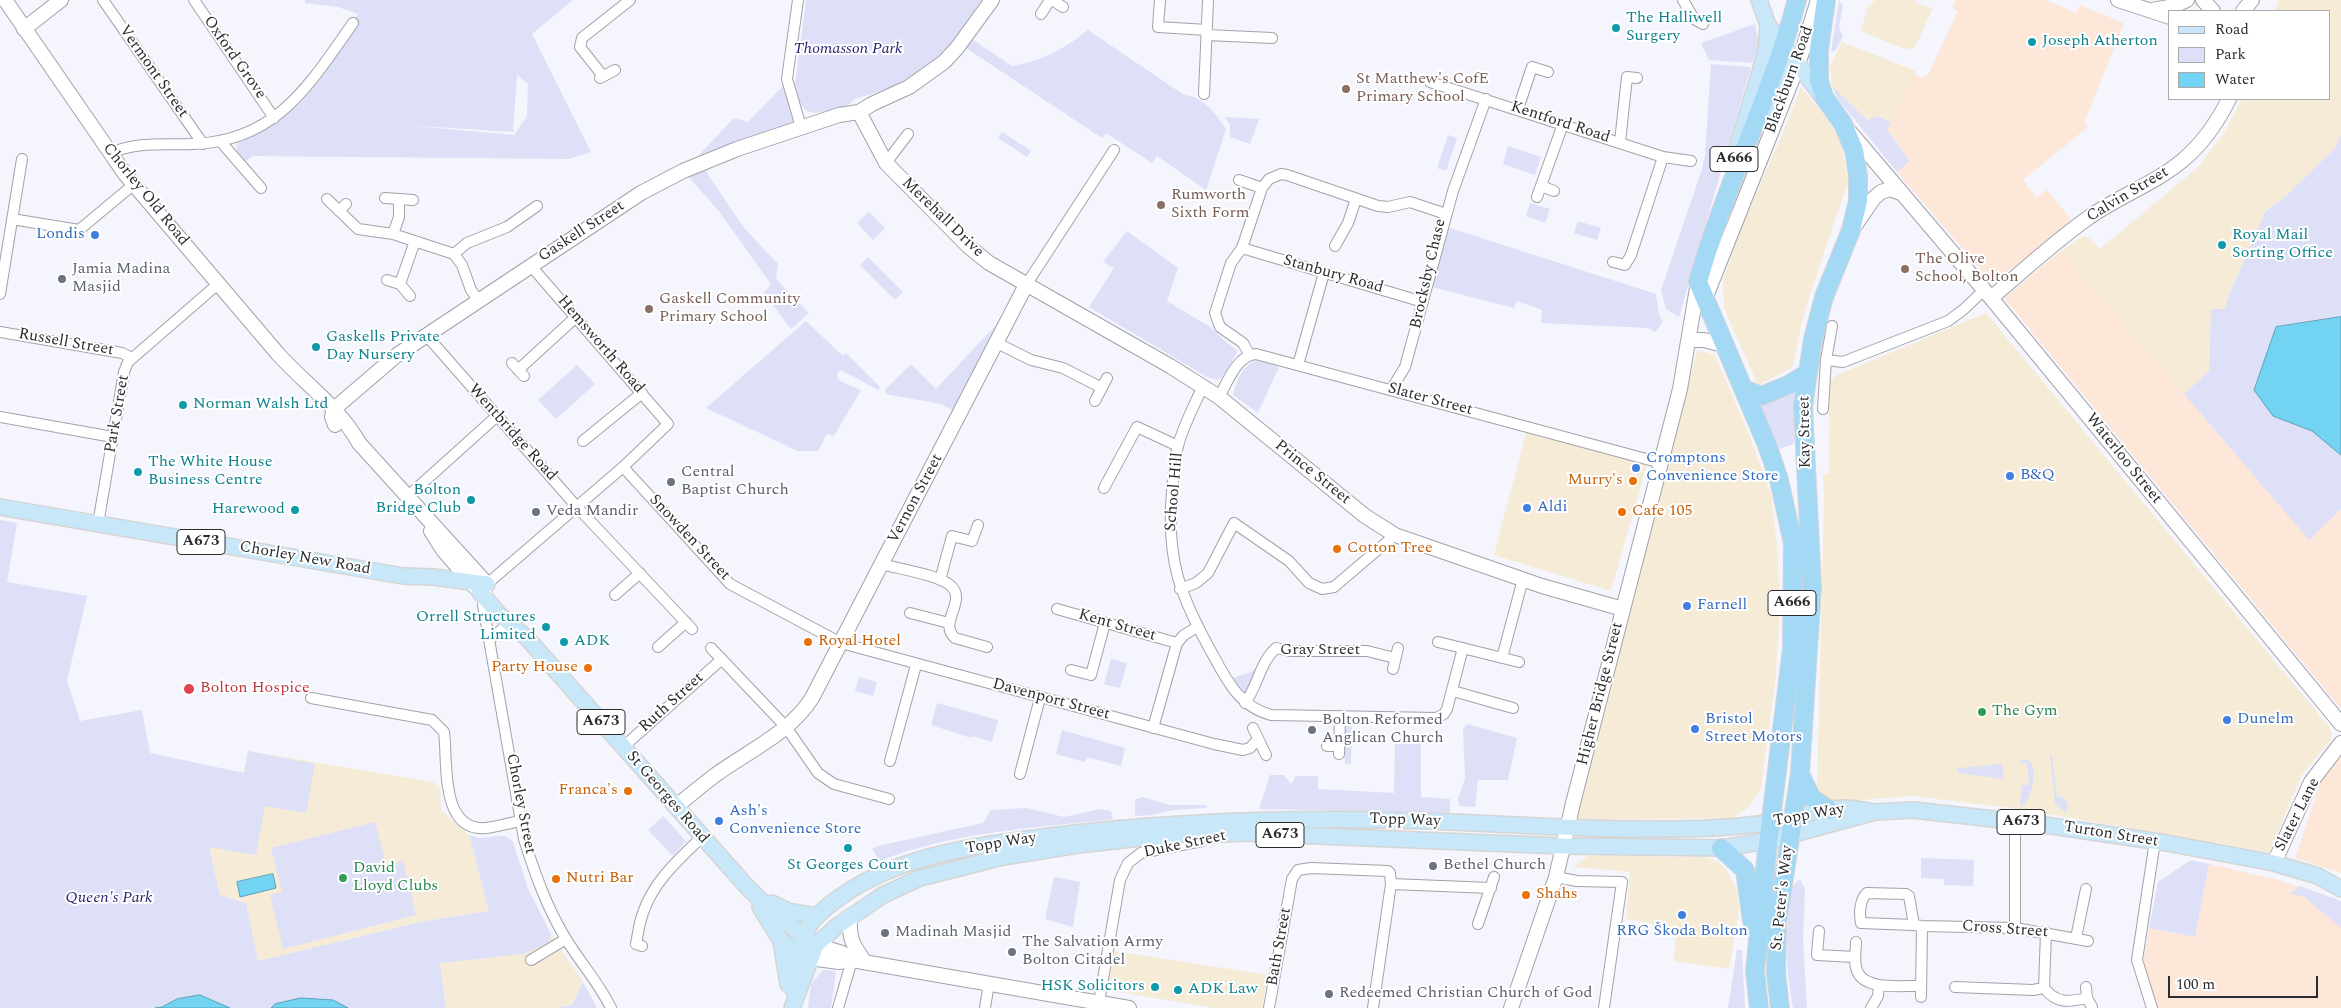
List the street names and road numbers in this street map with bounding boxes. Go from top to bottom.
street label: Oxford Grove [198,13,270,103]
street label: Vermont Street [114,22,192,122]
street label: Blackburn Road [1762,24,1818,136]
street label: Kentford Road [1508,98,1612,148]
street label: Chorley Old Road [98,140,192,250]
road number: A666 [1710,146,1758,172]
street label: Calvin Street [2084,163,2172,227]
street label: Merehall Drive [897,174,987,262]
street label: Gaskell Street [535,197,629,267]
street label: Brocksby Chase [1407,217,1451,331]
street label: Stanbury Road [1281,252,1385,298]
street label: Hemsworth Road [552,292,648,398]
street label: Russell Street [17,325,115,361]
street label: Park Street [102,373,134,455]
street label: Slater Street [1386,379,1474,421]
street label: Wentbridge Road [463,381,561,485]
street label: Kay Street [1796,396,1816,468]
street label: Waterloo Street [2081,410,2165,508]
street label: Prince Street [1270,437,1354,509]
street label: Vernon Street [884,451,948,547]
street label: School Hill [1162,452,1188,532]
street label: Snowden Street [644,491,734,585]
road number: A673 [177,530,225,554]
street label: Chorley New Road [238,538,372,580]
road number: A666 [1768,590,1816,616]
street label: Kent Street [1076,606,1158,646]
street label: Higher Bridge Street [1574,620,1628,768]
street label: Gray Street [1280,641,1360,661]
street label: Ruth Street [636,669,708,737]
street label: Davenport Street [990,675,1112,725]
road number: A673 [577,710,625,734]
street label: St Georges Road [621,748,713,848]
street label: Chorley Street [501,752,539,856]
street label: Slater Lane [2271,775,2325,855]
street label: Topp Way [1772,800,1846,832]
street label: Topp Way [1369,810,1441,832]
road number: A673 [1997,810,2045,834]
street label: Turton Street [2062,818,2160,852]
road number: A673 [1256,822,1304,848]
street label: Duke Street [1142,827,1228,863]
street label: Topp Way [964,829,1038,859]
street label: St. Peter's Way [1768,845,1798,951]
street label: Bath Street [1264,906,1296,988]
street label: Cross Street [1961,917,2049,943]

